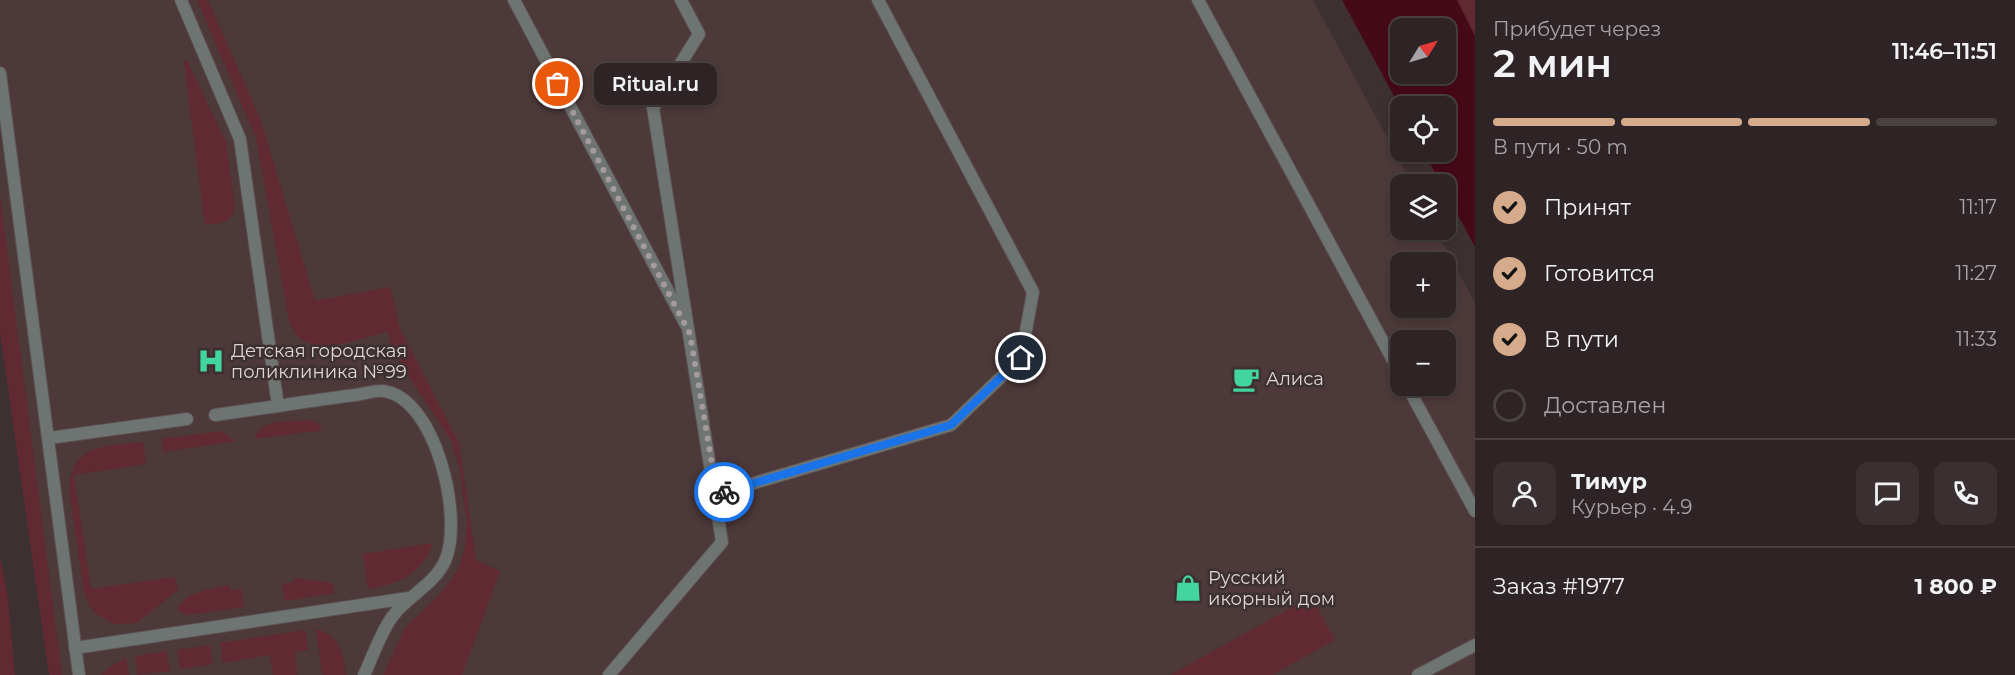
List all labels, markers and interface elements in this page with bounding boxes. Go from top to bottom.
text: Прибудет через [1493,17,1661,41]
north arrow [1390,18,1456,84]
map controls [1390,18,1456,396]
text: 11:46–11:51 [1892,38,1997,65]
text: 2 мин [1493,39,1612,87]
pin [532,58,583,109]
callout: Ritual.ru [594,63,717,105]
icon: bag [541,67,574,100]
text: Ritual.ru [612,72,699,96]
button: locate [1390,96,1456,162]
text: В пути · 50 m [1493,135,1628,159]
button: layers [1390,174,1456,240]
icon: check [1493,191,1526,224]
text: Принят [1544,194,1631,221]
text: 11:17 [1959,195,1997,219]
button: + [1390,252,1456,318]
icon: check [1493,257,1526,290]
text: Готовится [1544,260,1655,287]
text: 11:27 [1955,261,1997,285]
icon: check [1493,323,1526,356]
text: В пути [1544,326,1619,353]
text: 11:33 [1956,327,1997,351]
button: − [1390,330,1456,396]
pin [995,332,1046,383]
place label: Детская городская поликлиника №99 [231,340,407,383]
icon: home [1004,341,1037,374]
hospital icon: Детская городская поликлиника №99 [196,346,226,376]
cafe icon: Алиса [1231,364,1261,394]
place label: Алиса [1266,368,1324,390]
text: Доставлен [1544,392,1666,419]
courier [694,462,754,522]
button: person [1493,462,1556,525]
button: chat [1856,462,1919,525]
button: phone [1934,462,1997,525]
text: Тимур [1571,468,1647,495]
icon: bike [708,476,741,509]
text: Курьер · 4.9 [1571,495,1692,519]
place label: Русский икорный дом [1208,567,1335,610]
shop icon: Русский икорный дом [1173,573,1203,603]
text: Заказ #1977 [1493,573,1625,600]
text: 1 800 ₽ [1914,573,1997,600]

